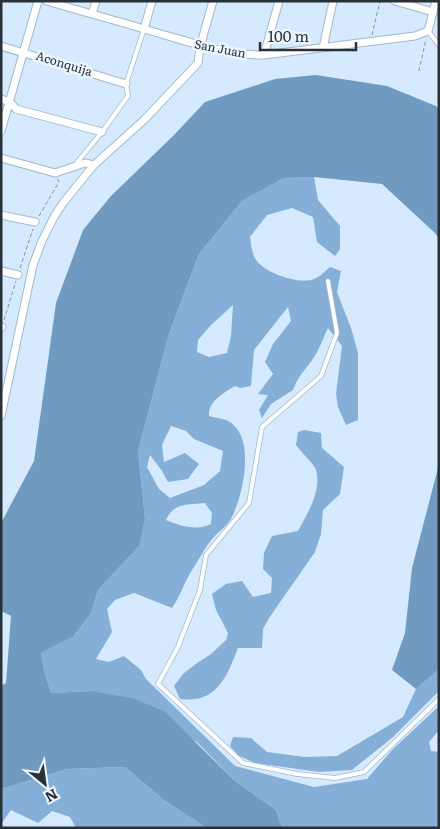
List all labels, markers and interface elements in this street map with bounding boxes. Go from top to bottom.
scale bar [260,20,356,52]
text: 100 m [268,24,309,47]
street label: San Juan [193,34,247,62]
street label: Aconquija [34,46,95,80]
north arrow [20,759,70,809]
text: N [42,785,62,808]

